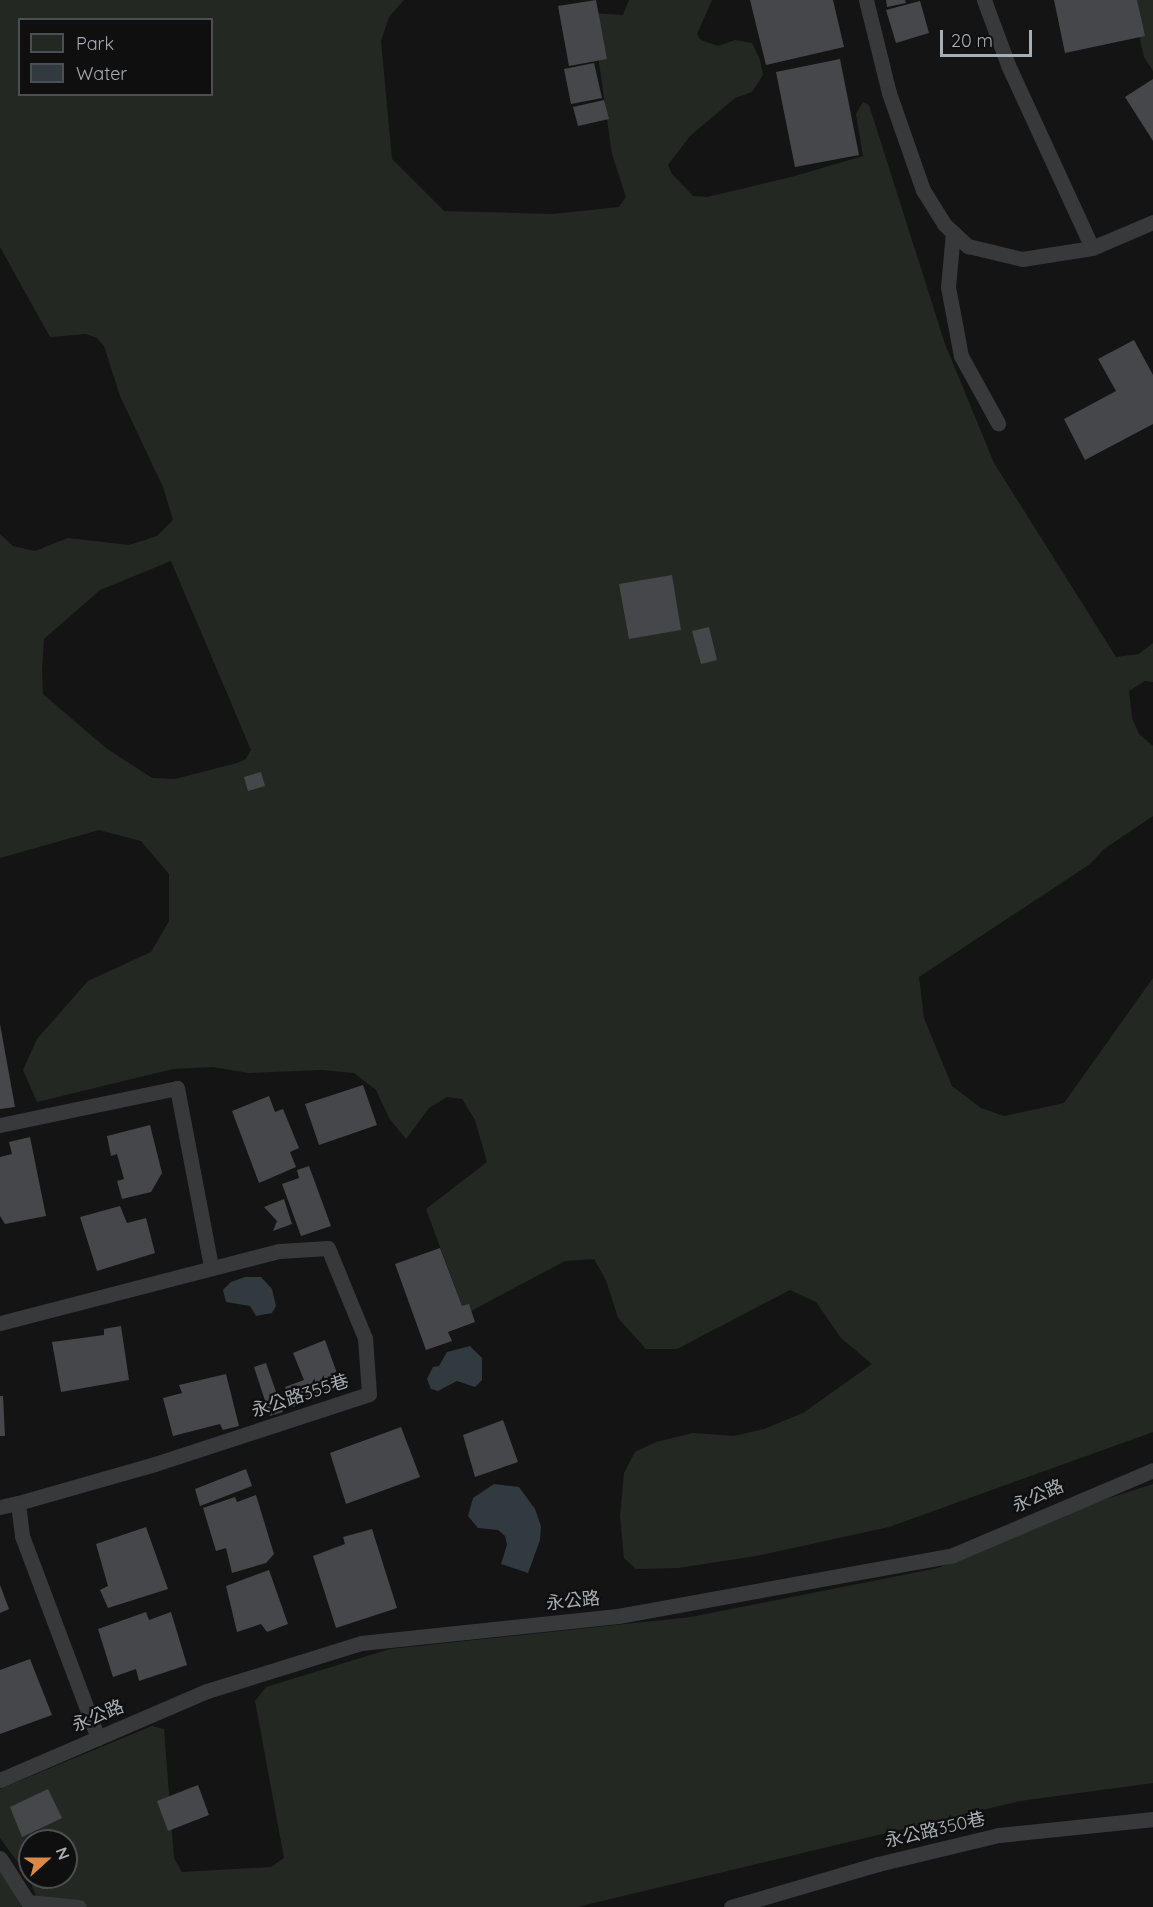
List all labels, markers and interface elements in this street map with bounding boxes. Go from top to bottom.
legend [18,18,213,96]
scale bar [943,18,1034,56]
text: 20 m [951,29,993,52]
text: Park [76,32,114,55]
text: Water [76,62,127,85]
street label: 永公路355巷 [249,1370,351,1422]
street label: 永公路 [1009,1475,1067,1517]
street label: 永公路 [545,1587,601,1615]
street label: 永公路 [69,1696,127,1736]
street label: 永公路350巷 [883,1808,987,1852]
north arrow [18,1829,78,1889]
text: N [51,1844,74,1862]

